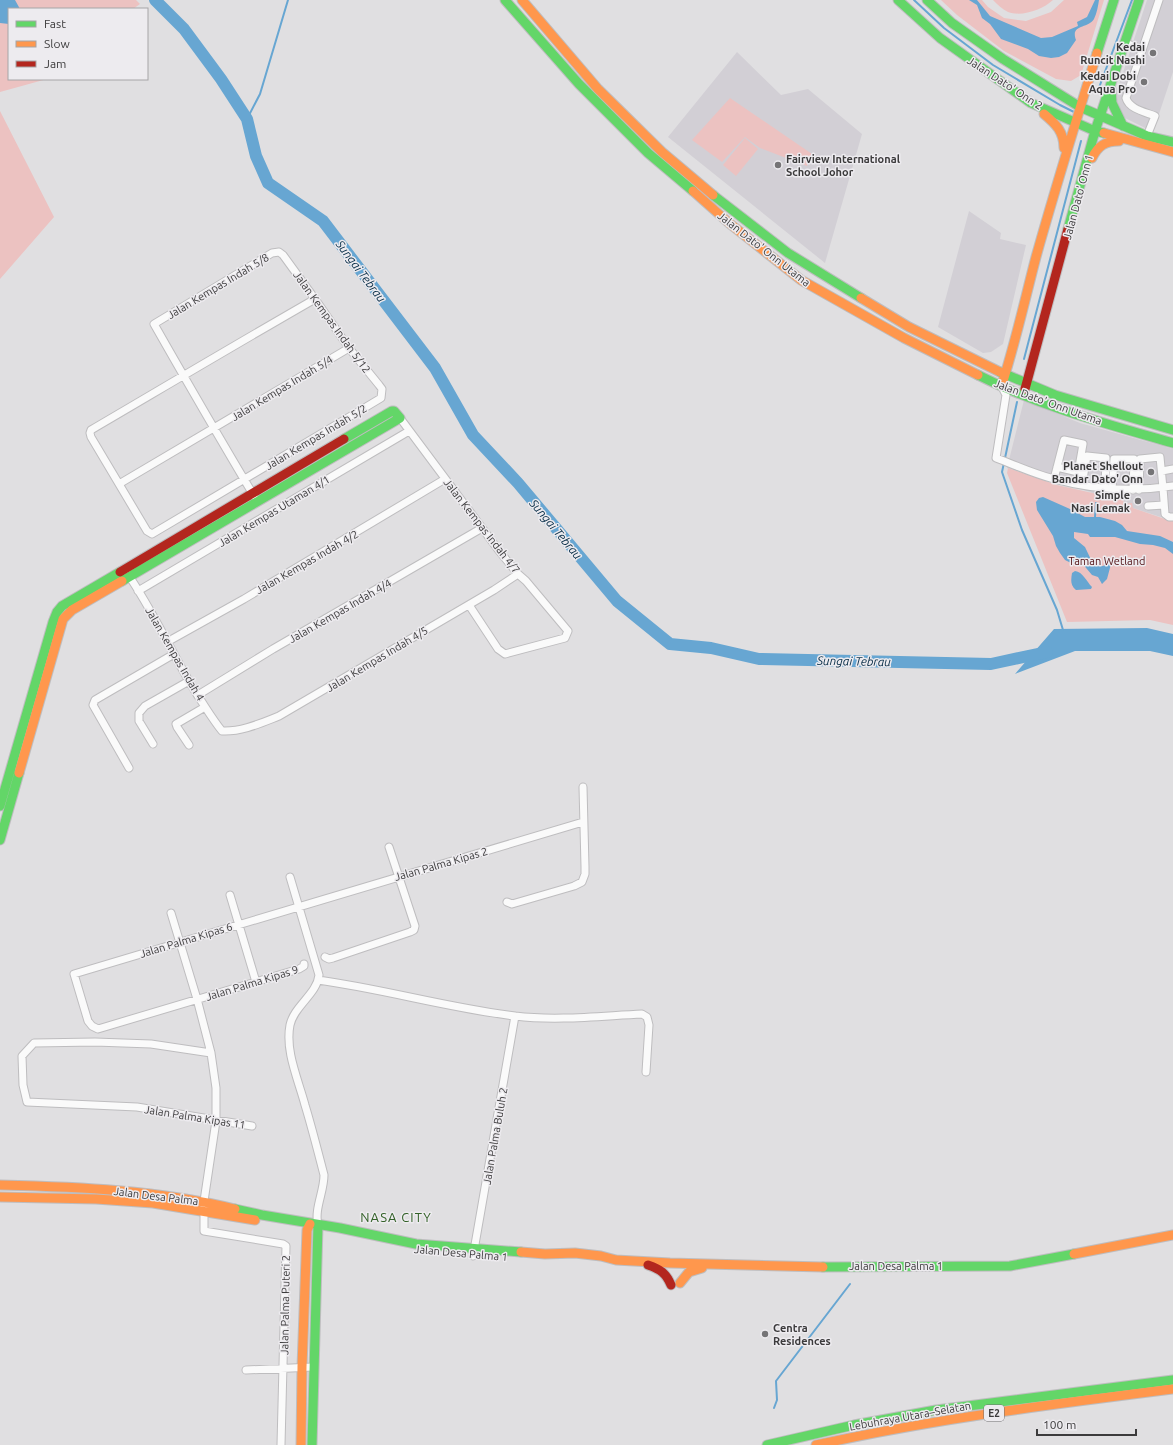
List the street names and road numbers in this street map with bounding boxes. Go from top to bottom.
street label: Jalan Dato' Onn 2 [965,54,1045,112]
street label: Jalan Dato' Onn 1 [1061,153,1095,241]
street label: Jalan Dato' Onn Utama [715,209,813,289]
street label: Jalan Kempas Indah 5/8 [165,251,271,321]
street label: Jalan Kempas Indah 5/12 [291,269,373,375]
street label: Jalan Kempas Indah 5/4 [229,353,335,423]
street label: Jalan Dato' Onn Utama [992,377,1104,427]
street label: Jalan Kempas Indah 5/2 [263,402,369,472]
street label: Jalan Kempas Utaman 4/1 [216,473,332,549]
street label: Jalan Kempas Indah 4/7 [441,476,523,576]
street label: Jalan Kempas Indah 4/2 [254,528,360,596]
street label: Jalan Kempas Indah 4/4 [287,577,393,645]
street label: Jalan Kempas Indah 4 [143,605,207,703]
street label: Jalan Kempas Indah 4/5 [324,624,430,694]
street label: Jalan Palma Kipas 2 [393,845,489,883]
street label: Jalan Palma Kipas 6 [138,920,234,960]
street label: Jalan Palma Kipas 9 [204,963,300,1003]
street label: Jalan Palma Buluh 2 [481,1086,509,1186]
street label: Jalan Palma Kipas 11 [143,1103,247,1131]
street label: Jalan Desa Palma [113,1185,199,1207]
street label: Jalan Desa Palma 1 [414,1243,508,1263]
street label: Jalan Palma Puteri 2 [278,1255,292,1355]
street label: Jalan Desa Palma 1 [849,1260,943,1272]
street label: Lebuhraya Utara–Selatan [848,1399,972,1433]
road number: E2 [984,1405,1004,1421]

